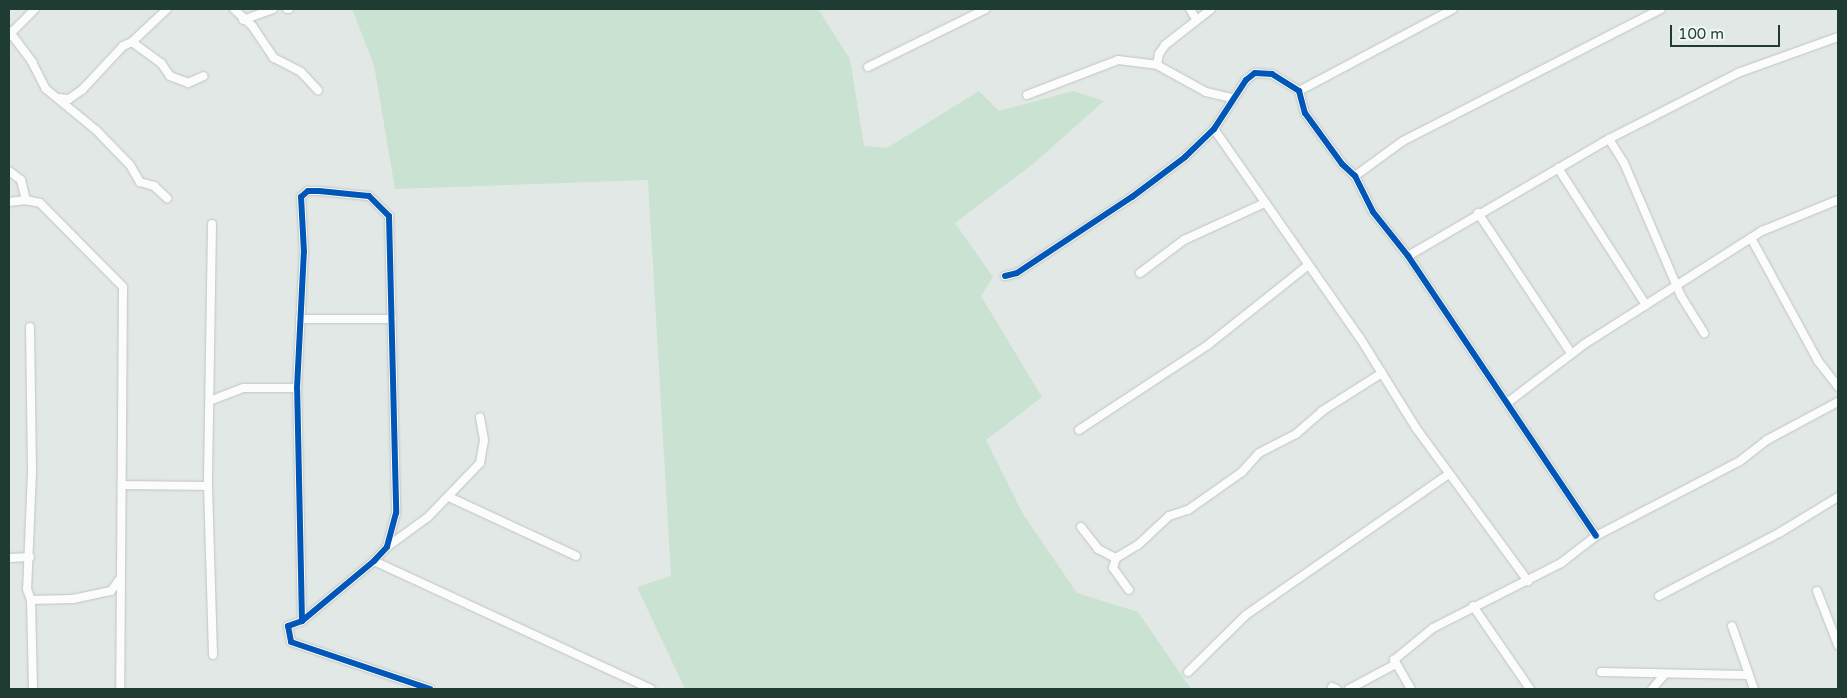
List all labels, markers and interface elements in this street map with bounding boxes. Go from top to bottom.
scale bar [1672,15,1782,47]
text: 100 m [1678,25,1724,43]

